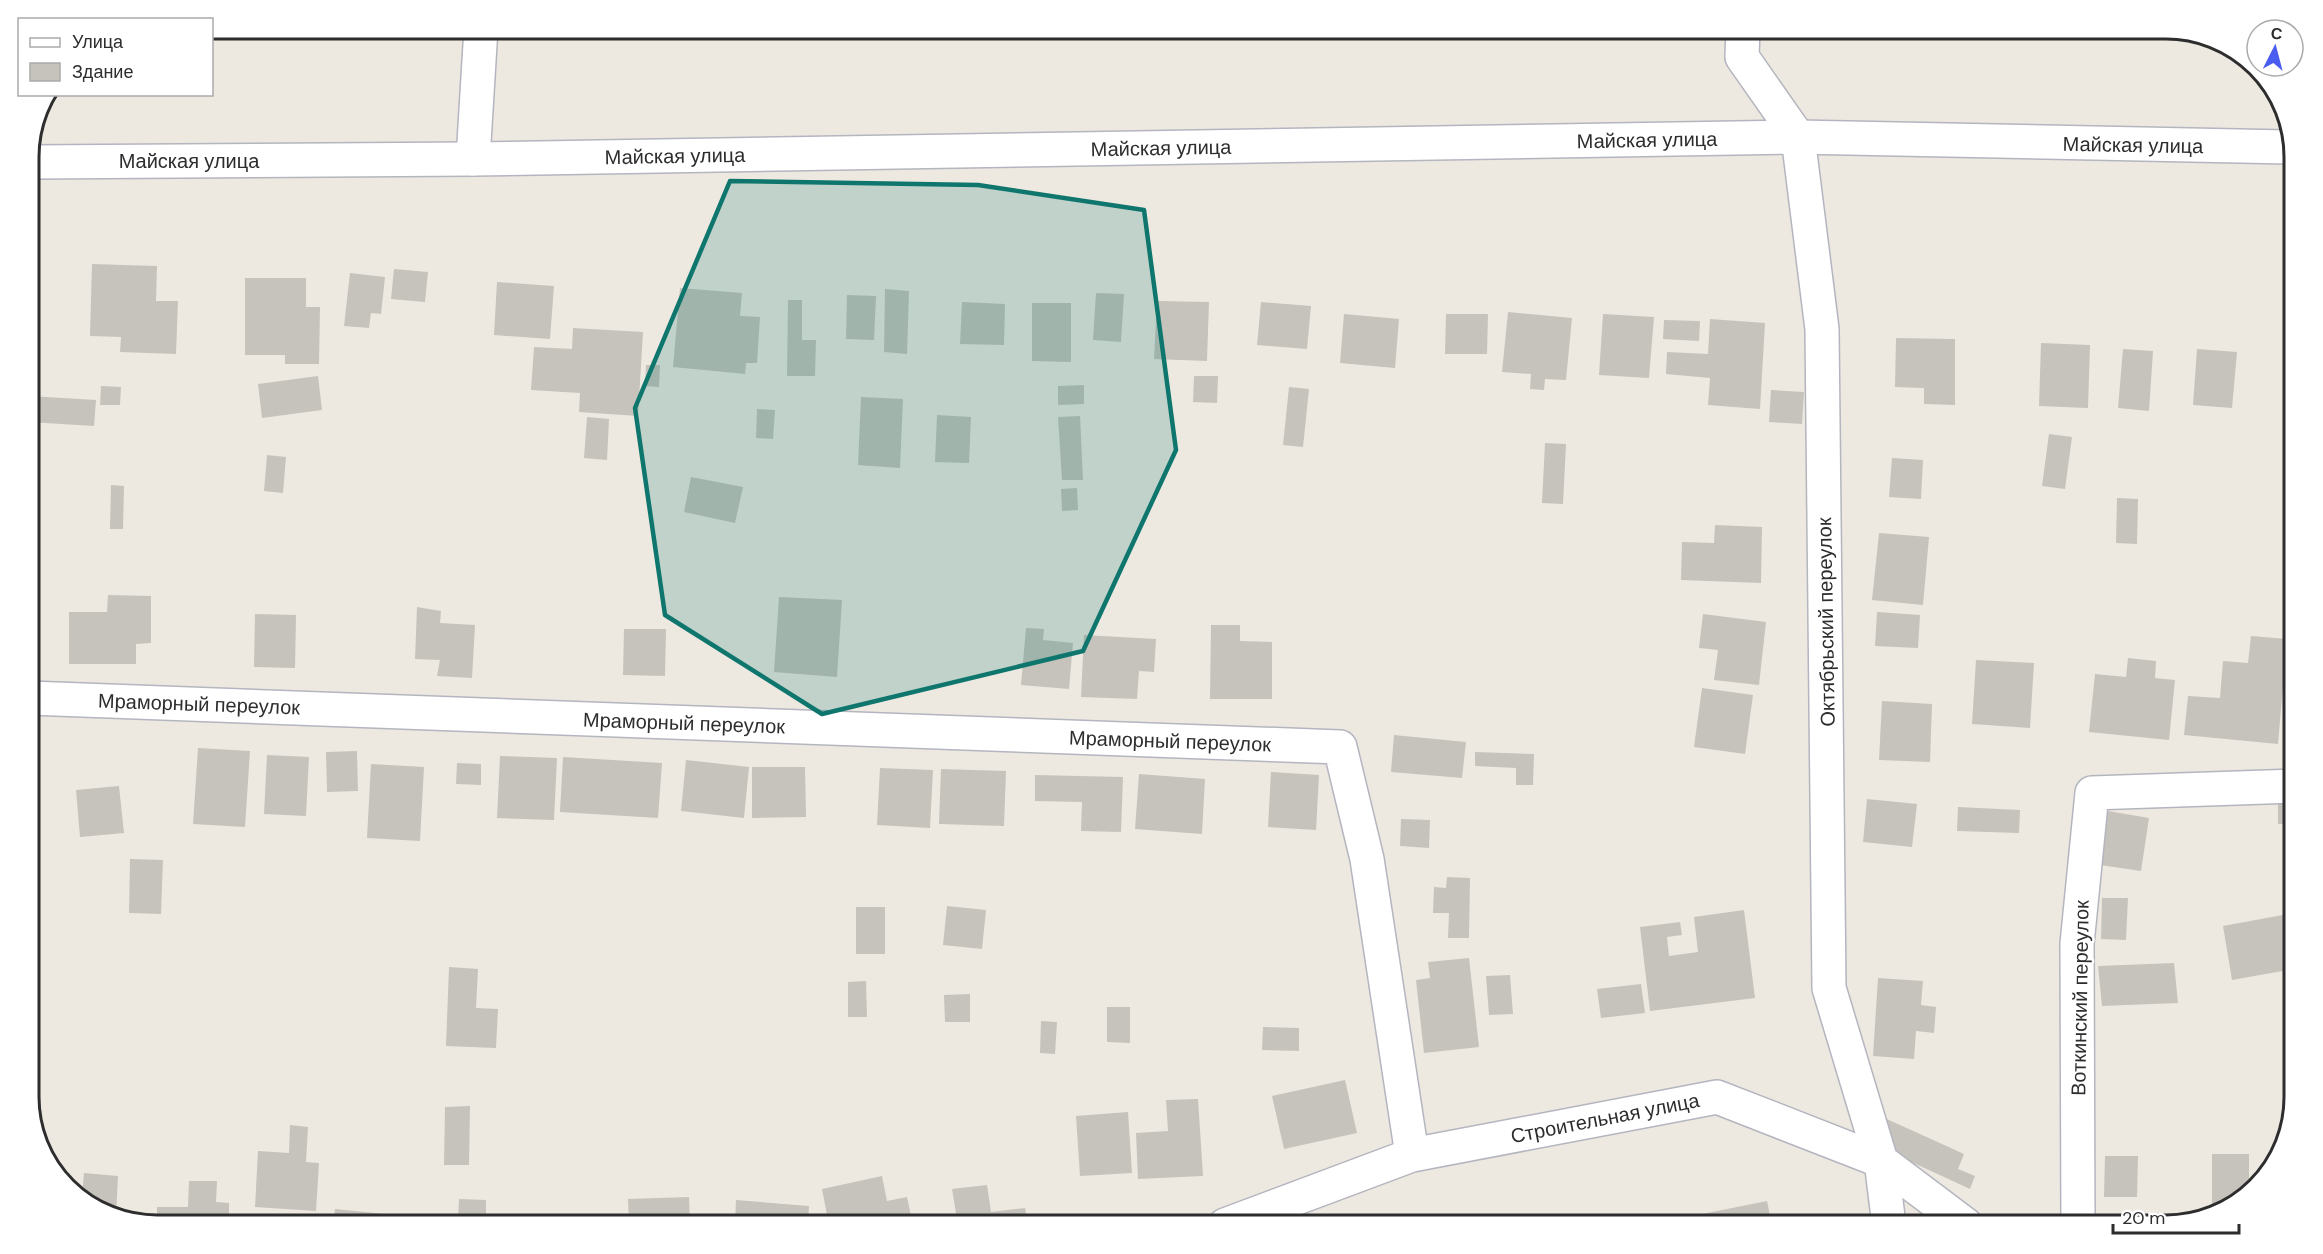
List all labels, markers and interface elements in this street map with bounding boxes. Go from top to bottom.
legend [18,18,213,96]
north arrow [2245,18,2305,78]
text: С [2270,23,2284,45]
text: Улица [72,30,124,54]
text: Здание [72,60,133,84]
street label: Майская улица [1576,126,1718,154]
street label: Майская улица [2062,131,2204,159]
street label: Майская улица [1090,134,1232,162]
street label: Майская улица [604,142,746,170]
street label: Майская улица [119,148,260,174]
street label: Октябрьский переулок [1811,517,1841,727]
street label: Мраморный переулок [98,687,301,721]
street label: Мраморный переулок [583,706,786,740]
street label: Мраморный переулок [1069,724,1272,758]
street label: Воткинский переулок [2065,900,2095,1096]
street label: Строительная улица [1508,1087,1702,1149]
scale bar [2113,1197,2239,1235]
text: 20 m [2122,1206,2165,1230]

